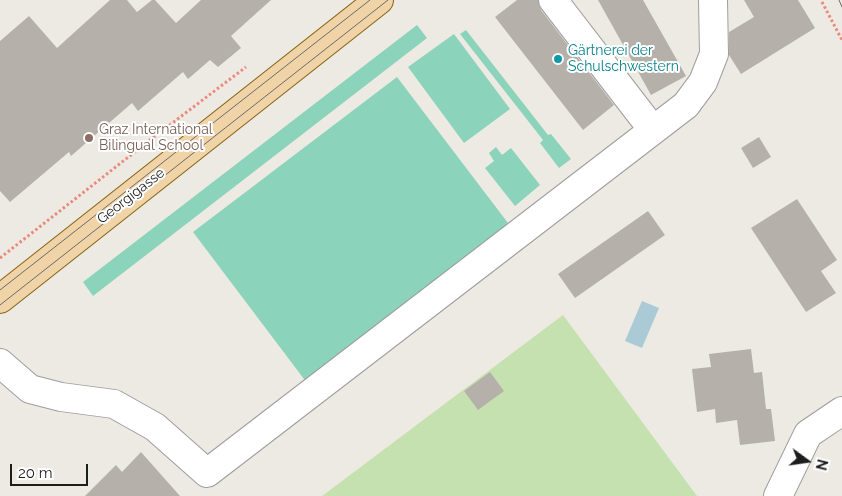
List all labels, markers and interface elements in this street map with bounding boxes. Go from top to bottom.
place label: Gärtnerei der Schulschwestern [568,43,679,75]
marker: Gärtnerei der Schulschwestern [552,53,564,65]
place label: Graz International Bilingual School [99,122,213,154]
marker: Graz International Bilingual School [83,132,95,144]
street label: Georgigasse [94,164,168,228]
north arrow [782,436,832,486]
scale bar [12,454,90,486]
text: N [812,458,831,472]
text: 20 m [18,464,53,482]

